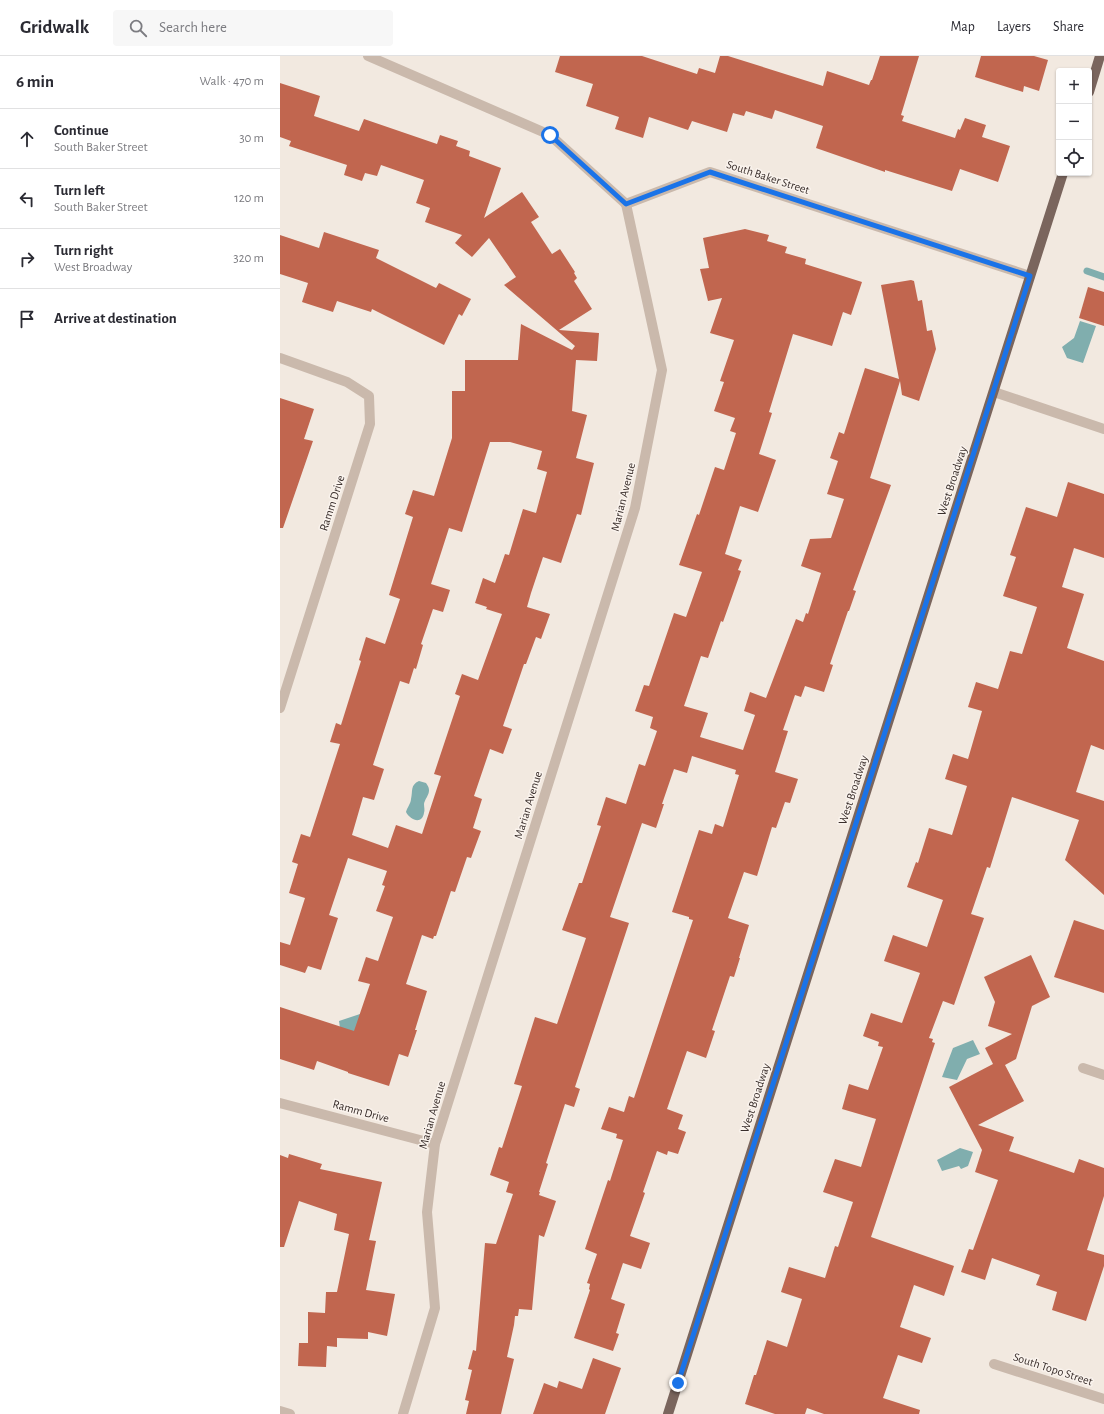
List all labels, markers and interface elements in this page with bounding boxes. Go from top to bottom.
search box [113,10,393,46]
icon: search [127,17,149,39]
text: Gridwalk [20,18,89,37]
text: Search here [159,20,227,35]
text: Map [950,20,975,34]
text: Layers [997,20,1031,34]
text: Share [1053,20,1084,34]
map controls [1056,68,1092,176]
button: + [1056,68,1092,104]
text: 6 min [16,73,54,90]
text: Walk · 470 m [200,75,264,88]
button: − [1056,104,1092,140]
text: Continue [54,123,109,138]
route start [541,126,559,144]
icon: ahead [16,128,38,150]
text: 30 m [239,132,264,145]
button: locate [1056,140,1092,176]
text: South Baker Street [54,141,148,154]
street label: South Baker Street [725,158,811,196]
text: Turn left [54,183,105,198]
icon: left [16,188,38,210]
text: 120 m [234,192,264,205]
text: South Baker Street [54,201,148,214]
text: Turn right [54,243,113,258]
icon: right [16,248,38,270]
text: 320 m [233,252,264,265]
text: West Broadway [54,261,132,274]
icon: arrive [16,308,38,330]
text: Arrive at destination [54,311,177,326]
street label: West Broadway [935,445,970,517]
street label: Marian Avenue [609,462,637,532]
street label: Ramm Drive [317,474,347,532]
street label: West Broadway [836,754,871,826]
street label: Marian Avenue [512,770,544,840]
street label: West Broadway [738,1062,773,1134]
street label: Marian Avenue [417,1080,447,1150]
street label: Ramm Drive [331,1098,391,1124]
street label: South Topo Street [1012,1351,1094,1388]
route end [669,1374,687,1392]

